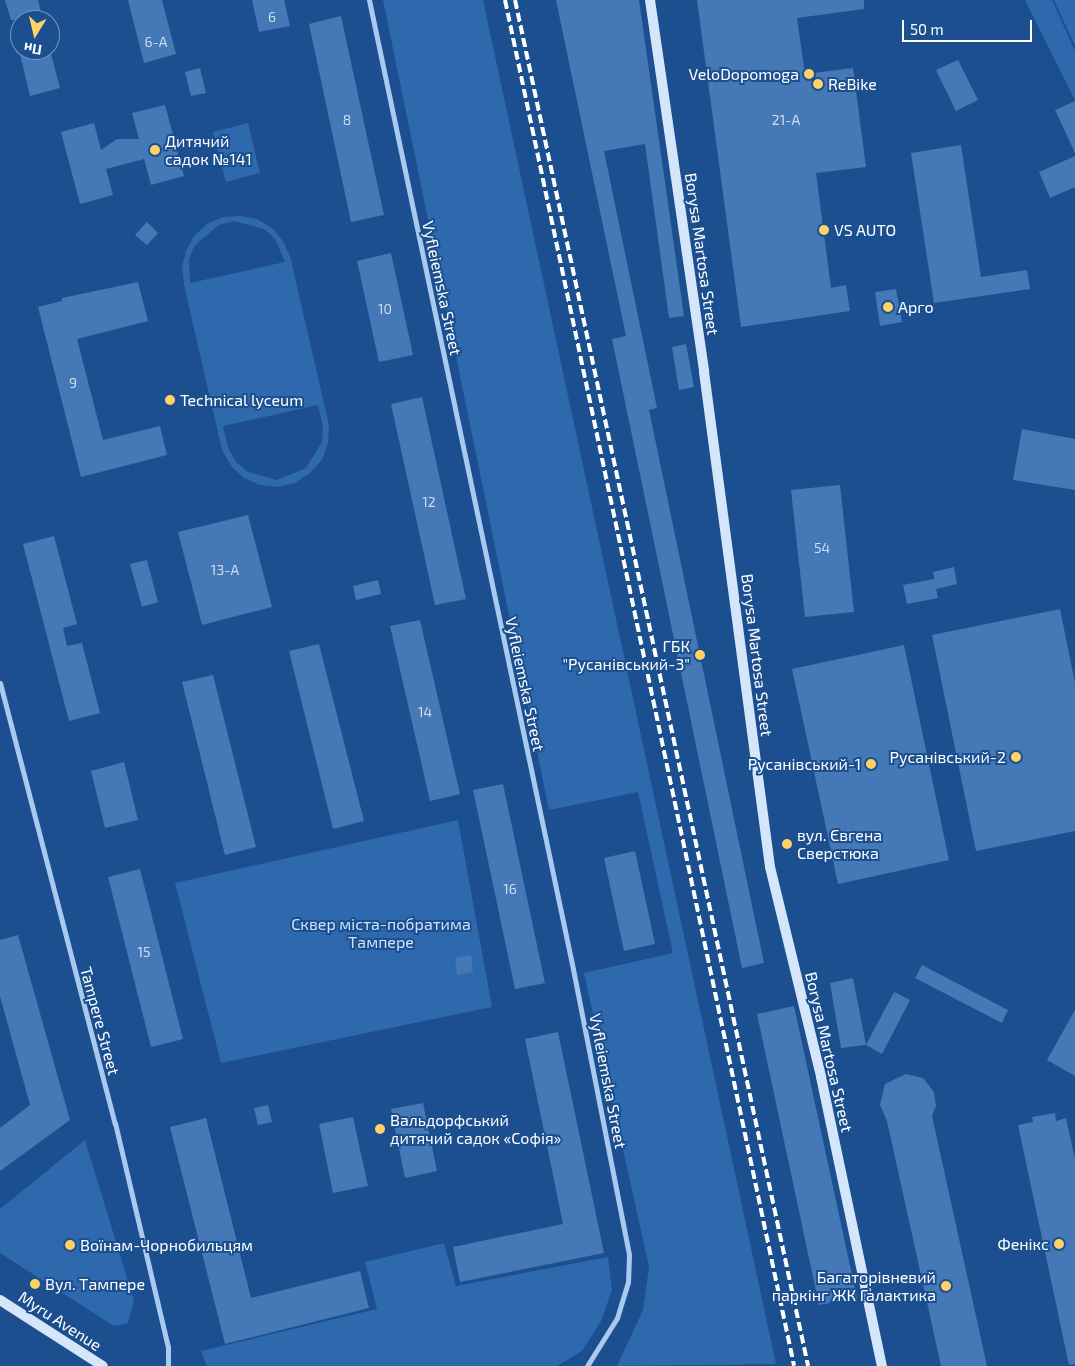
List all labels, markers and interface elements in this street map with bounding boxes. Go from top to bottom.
house number: 6 [268,9,276,25]
north arrow [10,10,60,60]
scale bar [905,10,1035,42]
text: 50 m [910,20,944,38]
house number: 6-А [144,34,168,50]
text: Пн [22,40,43,59]
place label: VeloDopomoga [689,64,799,84]
marker: VeloDopomoga [803,68,815,80]
place label: ReBike [828,74,877,94]
marker: ReBike [812,78,824,90]
house number: 8 [343,112,351,128]
house number: 21-А [772,112,800,128]
place label: Дитячий садок №141 [165,131,252,169]
marker: Дитячий садок №141 [149,144,161,156]
street label: Borysa Martosa Street [681,172,723,336]
street label: Vyfleiemska Street [418,219,466,357]
place label: VS AUTO [834,220,897,240]
marker: VS AUTO [818,224,830,236]
place label: Арго [898,297,934,317]
house number: 10 [378,301,392,317]
marker: Арго [882,301,894,313]
house number: 9 [69,375,77,391]
place label: Technical lyceum [180,390,304,410]
marker: Technical lyceum [164,394,176,406]
house number: 12 [422,494,436,510]
house number: 54 [814,540,830,556]
house number: 13-А [211,562,239,578]
street label: Borysa Martosa Street [737,573,777,737]
street label: Vyfleiemska Street [501,615,549,753]
place label: ГБК "Русанівський-3" [562,636,690,674]
marker: ГБК "Русанівський-3" [694,649,706,661]
house number: 14 [418,704,432,720]
place label: Русанівський-2 [890,747,1006,767]
marker: Русанівський-2 [1010,751,1022,763]
place label: Русанівський-1 [748,754,861,774]
marker: Русанівський-1 [865,758,877,770]
place label: вул. Євгена Сверстюка [797,825,882,863]
marker: вул. Євгена Сверстюка [781,838,793,850]
house number: 16 [503,881,517,897]
park label: Сквер міста-побратима Тампере [291,914,471,952]
house number: 15 [137,944,151,960]
street label: Tampere Street [76,965,124,1077]
street label: Borysa Martosa Street [801,970,857,1134]
street label: Vyfleiemska Street [585,1012,631,1150]
place label: Вальдорфський дитячий садок «Софія» [390,1110,561,1148]
marker: Вальдорфський дитячий садок «Софія» [374,1123,386,1135]
place label: Фенікс [997,1234,1049,1254]
place label: Воїнам-Чорнобильцям [80,1235,253,1255]
marker: Фенікс [1053,1238,1065,1250]
marker: Воїнам-Чорнобильцям [64,1239,76,1251]
place label: Багаторівневий паркінг ЖК Галактика [772,1267,936,1305]
place label: Вул. Тампере [45,1274,145,1294]
marker: Вул. Тампере [29,1278,41,1290]
marker: Багаторівневий паркінг ЖК Галактика [940,1280,952,1292]
street label: Myru Avenue [15,1287,105,1355]

